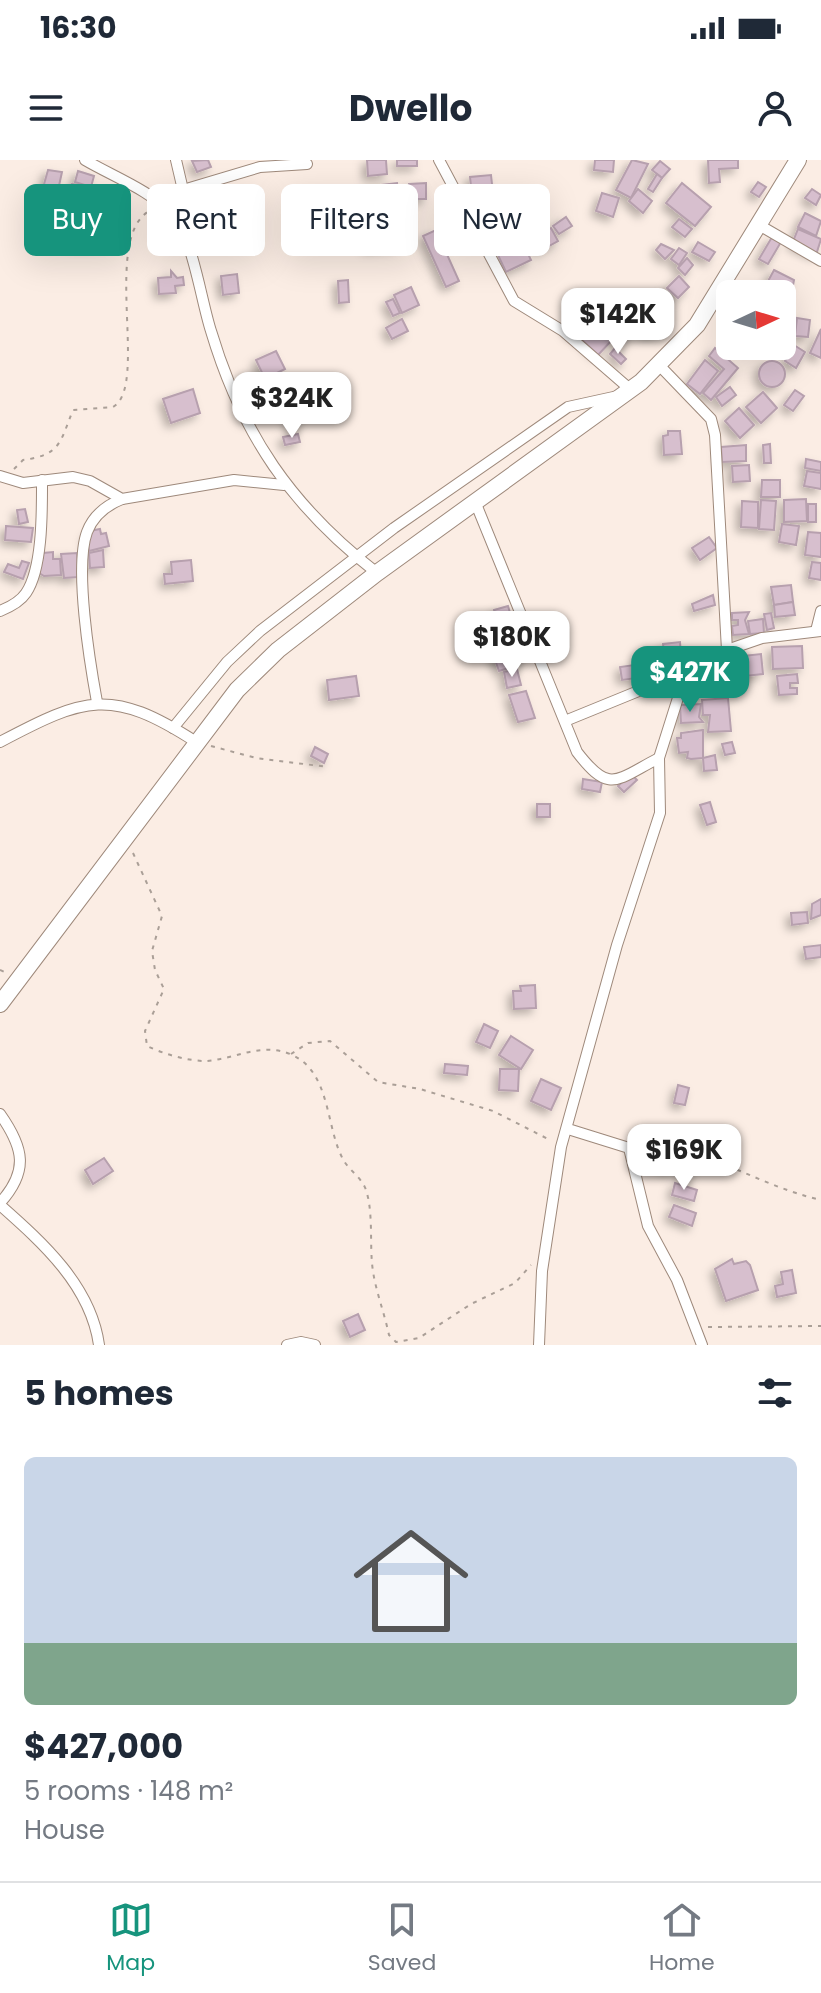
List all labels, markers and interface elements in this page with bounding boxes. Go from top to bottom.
text: 16:30 [40,6,117,49]
text: Dwello [349,83,472,134]
icon: menu [24,86,68,130]
icon: person [753,86,797,130]
chip: Buy [24,184,131,256]
chip: Rent [147,184,265,256]
chip: Filters [281,184,418,256]
chip: New [434,184,550,256]
north arrow [716,280,796,360]
map controls [716,280,796,360]
pin: $142K [562,288,674,356]
text: $142K [579,296,657,332]
pin: $324K [236,372,348,440]
text: $324K [250,380,334,416]
pin: $180K [456,611,568,679]
text: $180K [473,619,551,655]
pin: $427K [634,646,746,714]
text: $427K [649,654,731,690]
pin: $169K [628,1124,740,1192]
text: $169K [645,1132,723,1168]
text: 5 homes [24,1369,174,1417]
icon: filters [753,1371,797,1415]
icon: home [339,1509,483,1653]
text: $427,000 [24,1722,183,1770]
text: 5 rooms · 148 m² [24,1773,233,1809]
text: House [24,1812,105,1848]
tab: Map [106,1898,155,1979]
tab: Saved [368,1898,436,1979]
tab: Home [649,1898,715,1979]

